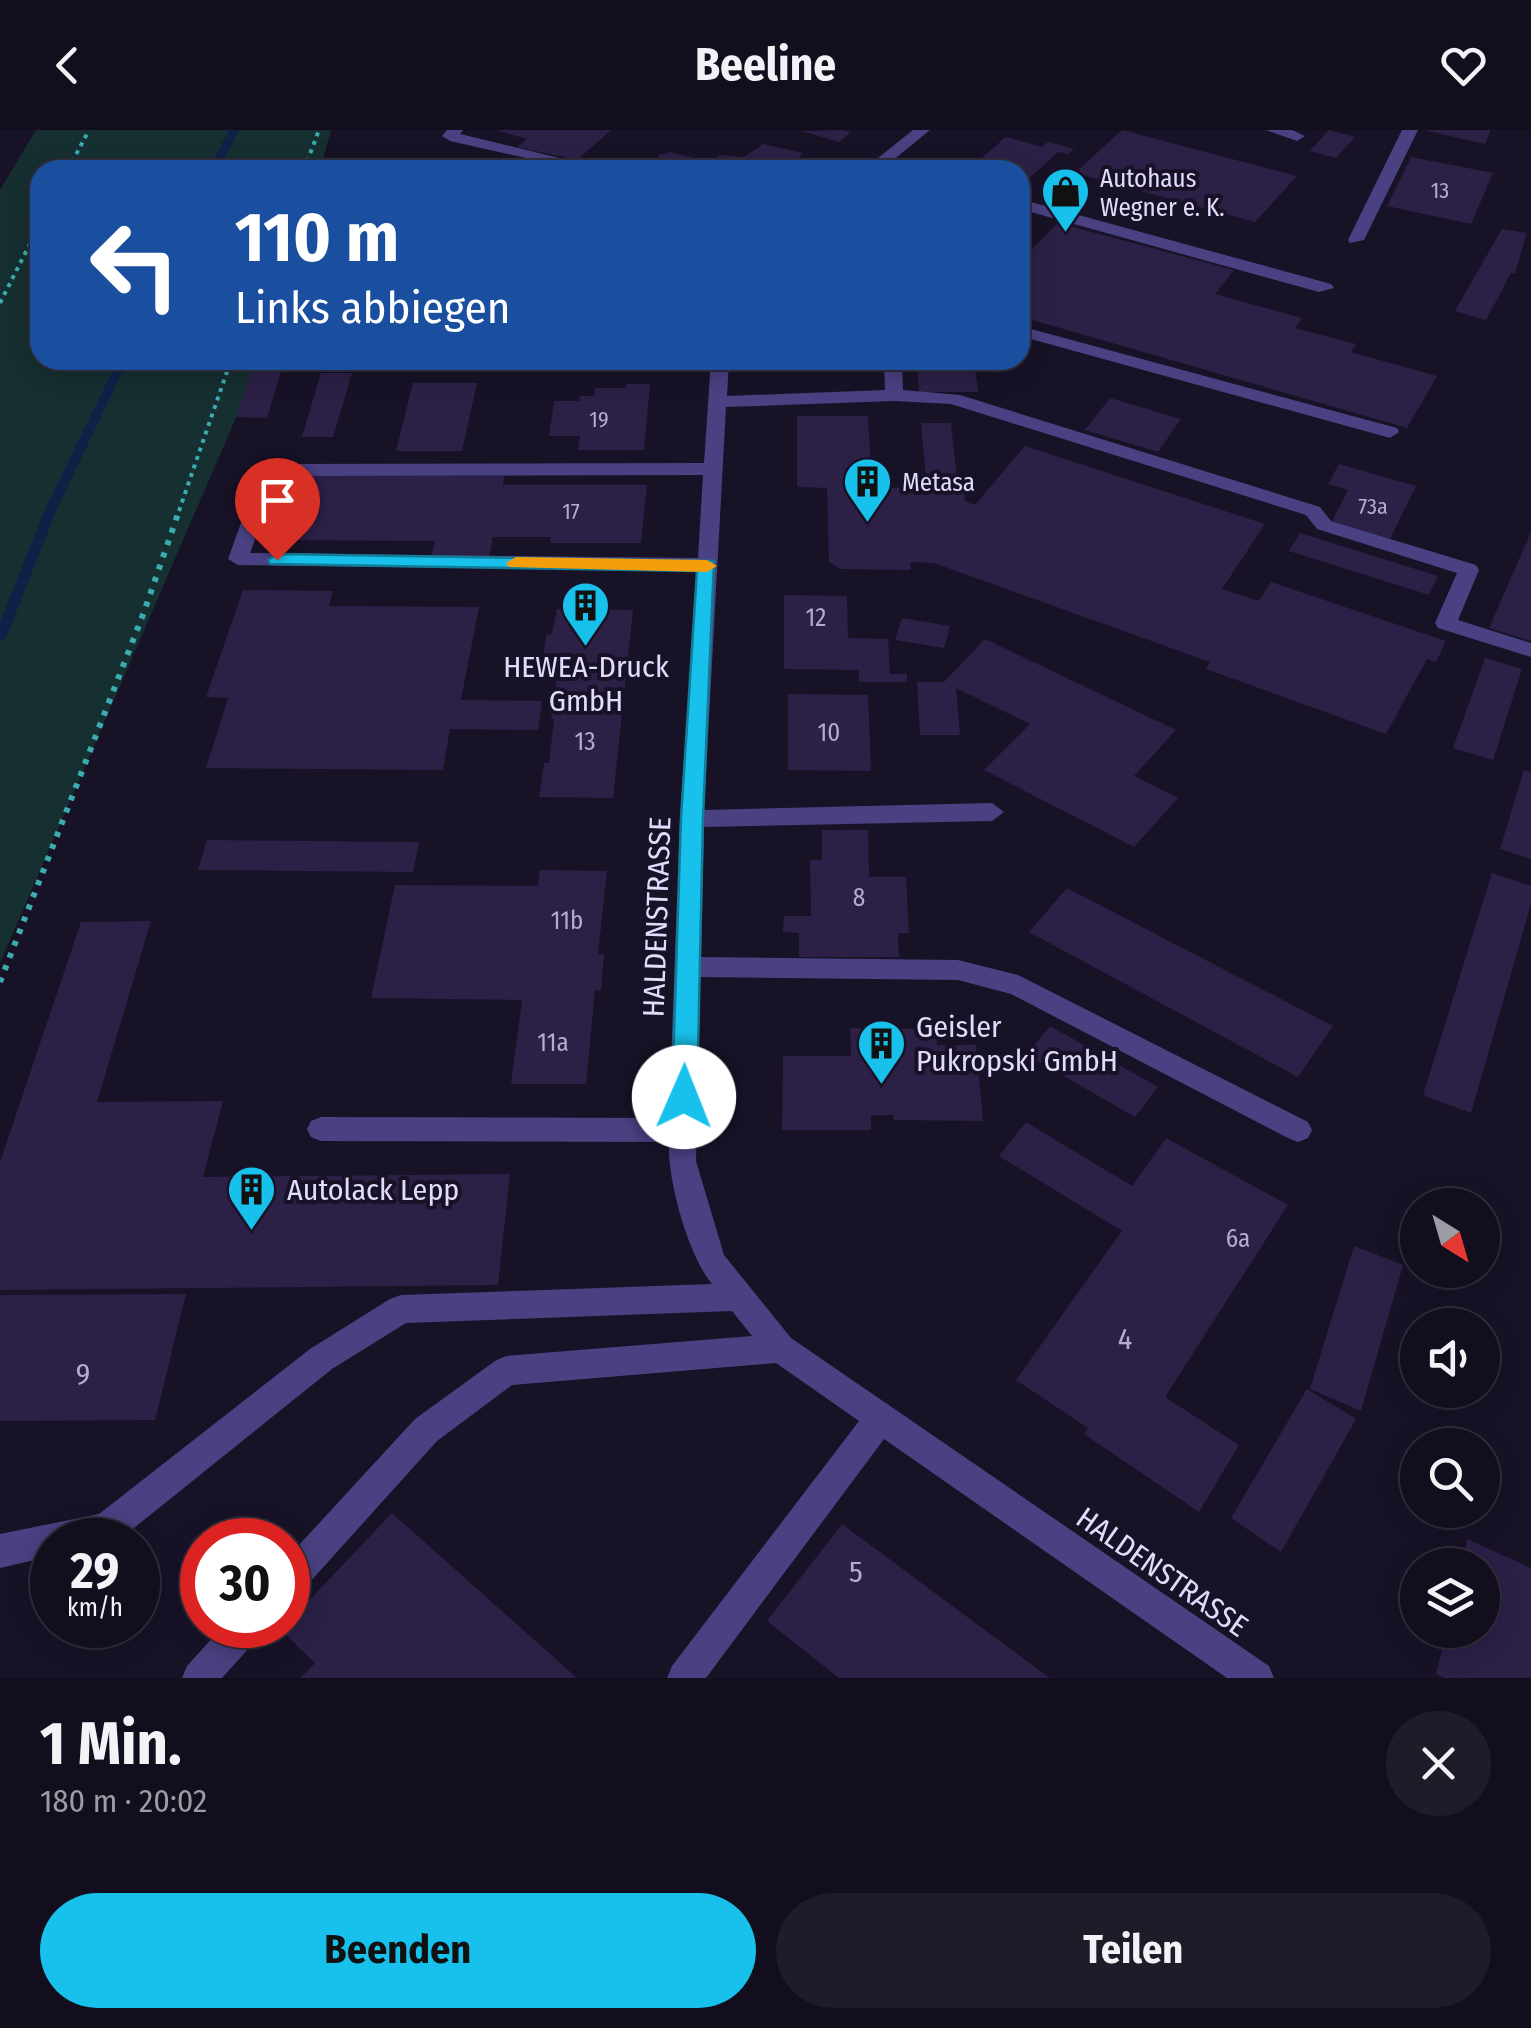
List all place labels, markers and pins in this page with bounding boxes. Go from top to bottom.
place label: Autohaus Wegner e. K. [1100,164,1225,223]
shop icon: Autohaus Wegner e. K. [1039,166,1091,234]
building icon: Metasa [841,456,893,524]
pin [235,458,320,561]
place label: Metasa [902,468,975,498]
building icon: HEWEA-Druck GmbH [560,580,612,648]
place label: HEWEA-Druck GmbH [503,649,669,719]
place label: Geisler Pukropski GmbH [916,1009,1118,1079]
building icon: Geisler Pukropski GmbH [855,1018,907,1086]
building icon: Autolack Lepp [226,1164,278,1232]
place label: Autolack Lepp [287,1172,459,1208]

